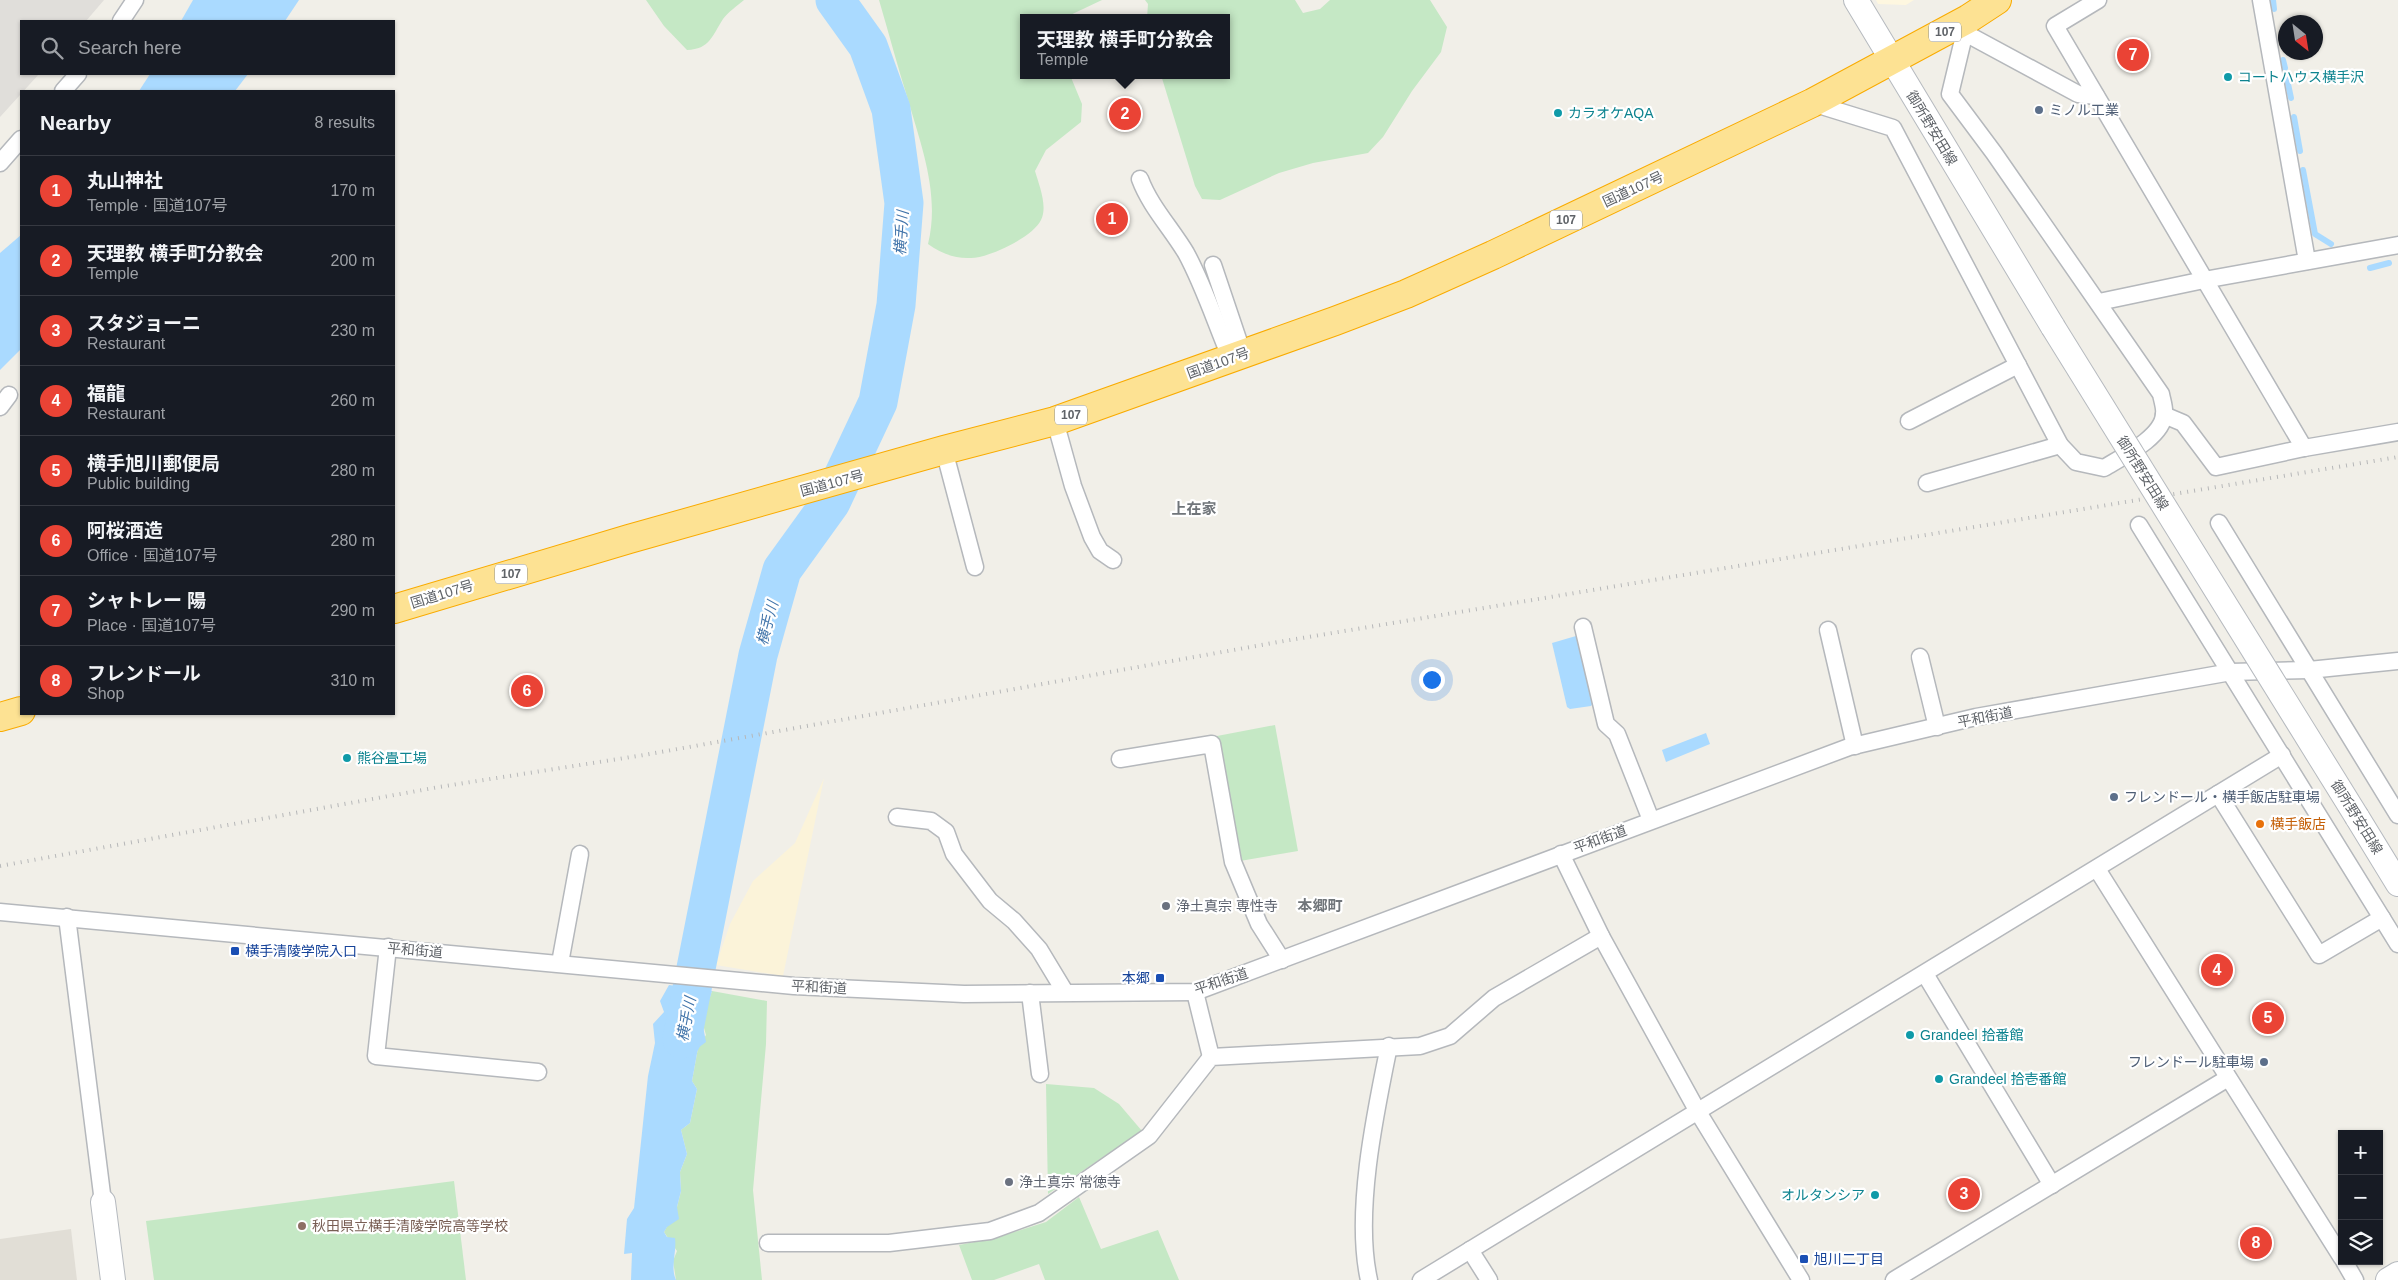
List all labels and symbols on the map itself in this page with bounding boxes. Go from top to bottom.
north arrow [2278,15,2323,60]
road number: 107 [1929,22,1961,42]
pin: 7 [2117,36,2149,74]
place label: コートハウス横手沢 [2238,69,2364,85]
marker: コートハウス横手沢 [2222,71,2234,83]
street label: 御所野安田線 [1904,88,1960,168]
pin: 2 [1109,95,1141,133]
place label: ミノル工業 [2049,102,2119,118]
marker: ミノル工業 [2033,104,2045,116]
place label: カラオケAQA [1568,105,1654,121]
marker: カラオケAQA [1552,107,1564,119]
street label: 国道107号 [1600,168,1666,210]
pin: 1 [1096,200,1128,238]
water label: 横手川 [891,208,911,256]
road number: 107 [1550,210,1582,230]
street label: 国道107号 [1185,344,1251,382]
road number: 107 [1055,406,1087,424]
street label: 御所野安田線 [2114,433,2172,513]
street label: 国道107号 [798,467,866,499]
district label: 上在家 [1171,500,1217,517]
road number: 107 [495,564,527,584]
street label: 国道107号 [408,577,476,611]
water label: 横手川 [753,597,782,647]
your location [1419,667,1445,693]
pin: 6 [511,672,543,710]
street label: 平和街道 [1956,704,2014,730]
place label: 熊谷畳工場 [357,750,427,766]
marker: 熊谷畳工場 [341,752,353,764]
street label: 御所野安田線 [2328,777,2386,857]
place label: フレンドール・横手飯店駐車場 [2124,789,2320,805]
marker: フレンドール・横手飯店駐車場 [2108,791,2120,803]
place label: 横手飯店 [2270,816,2326,832]
marker: 横手飯店 [2254,818,2266,830]
street label: 平和街道 [1571,822,1629,856]
district label: 本郷町 [1297,897,1343,914]
place label: 浄土真宗 専性寺 [1176,898,1278,914]
marker: 浄土真宗 専性寺 [1160,900,1172,912]
street label: 平和街道 [386,940,444,960]
place label: 横手清陵学院入口 [245,943,357,959]
marker: 横手清陵学院入口 [229,945,241,957]
pin: 4 [2201,951,2233,989]
street label: 平和街道 [1192,965,1250,997]
place label: 本郷 [1122,970,1150,986]
marker: 本郷 [1154,972,1166,984]
street label: 平和街道 [791,978,847,996]
water label: 横手川 [673,993,699,1043]
pin: 5 [2252,999,2284,1037]
place label: Grandeel 拾番館 [1920,1027,2023,1043]
marker: Grandeel 拾番館 [1904,1029,1916,1041]
place label: フレンドール駐車場 [2128,1054,2254,1070]
marker: フレンドール駐車場 [2258,1056,2270,1068]
place label: Grandeel 拾壱番館 [1949,1071,2066,1087]
marker: Grandeel 拾壱番館 [1933,1073,1945,1085]
place label: 浄土真宗 常徳寺 [1019,1174,1121,1190]
pin: 3 [1948,1175,1980,1213]
marker: 浄土真宗 常徳寺 [1003,1176,1015,1188]
place label: オルタンシア [1781,1187,1865,1203]
marker: オルタンシア [1869,1189,1881,1201]
place label: 秋田県立横手清陵学院高等学校 [312,1218,508,1234]
marker: 秋田県立横手清陵学院高等学校 [296,1220,308,1232]
pin: 8 [2240,1224,2272,1262]
place label: 旭川二丁目 [1814,1251,1884,1267]
marker: 旭川二丁目 [1798,1253,1810,1265]

